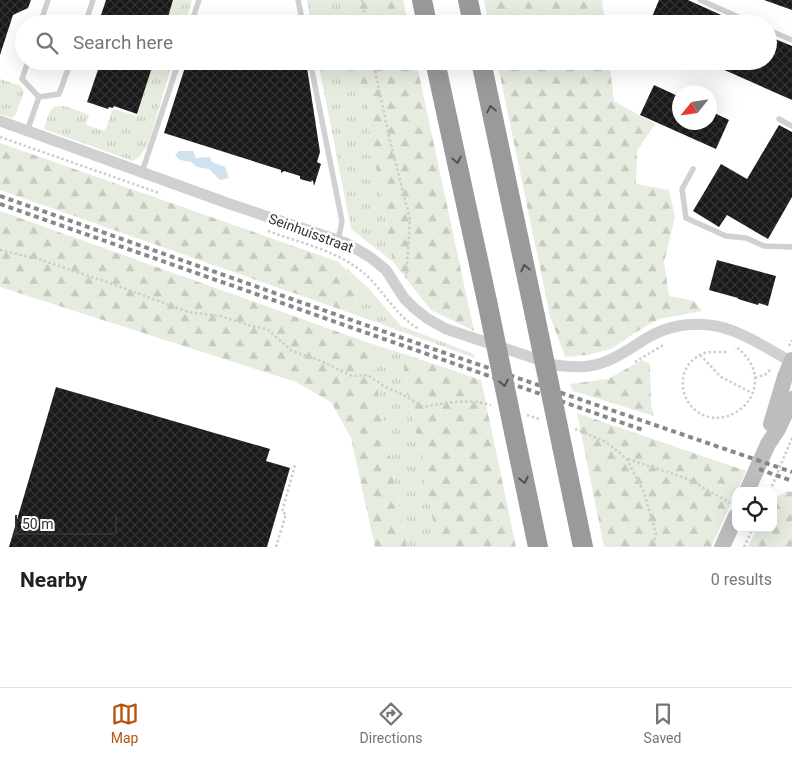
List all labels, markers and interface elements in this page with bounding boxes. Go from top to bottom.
search box [15,15,777,70]
icon: search [33,29,61,57]
text: Search here [73,31,173,54]
north arrow [672,85,717,130]
one-way arrow [486,105,497,114]
one-way arrow [451,156,461,165]
street label: Seinhuisstraat [266,210,356,256]
one-way arrow [520,264,531,273]
one-way arrow [498,379,508,387]
one-way arrow [518,475,529,484]
map controls [732,487,777,532]
button: locate [732,487,777,532]
scale bar [15,512,118,535]
text: 50 m [22,516,54,532]
text: Nearby [20,568,87,592]
text: 0 results [711,570,772,589]
tab: Map [111,700,139,746]
tab: Directions [360,700,423,746]
tab: Saved [644,700,681,746]

